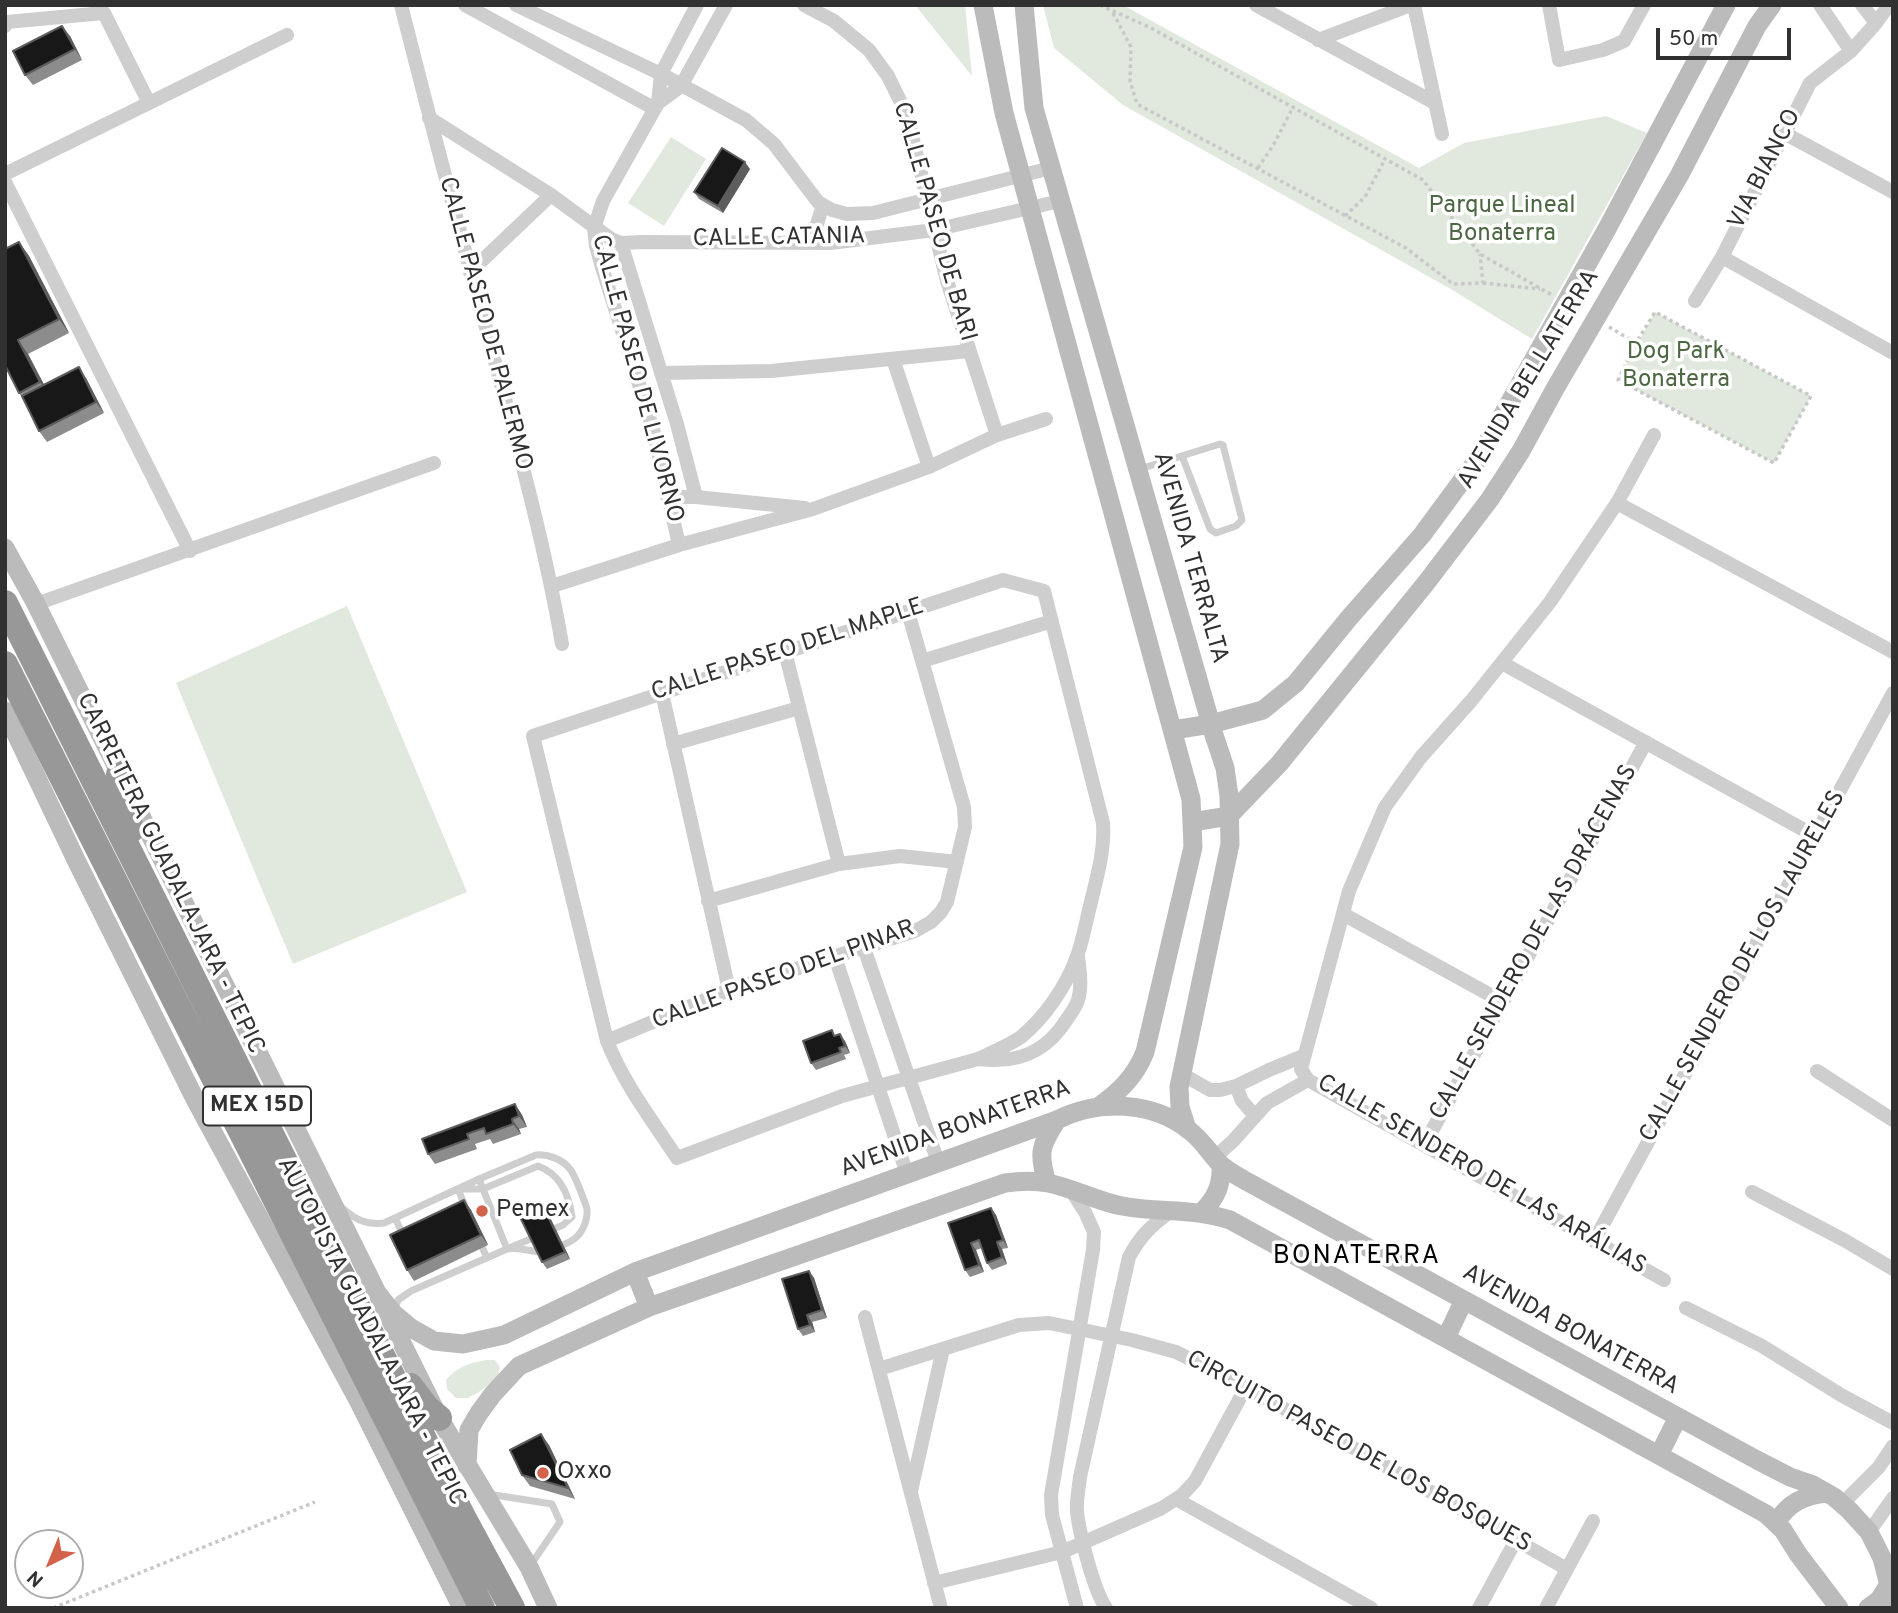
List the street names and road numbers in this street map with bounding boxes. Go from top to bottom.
street label: CALLE PASEO DE BARI [885,99,981,345]
street label: VIA BIANCO [1723,105,1809,235]
street label: CALLE PASEO DE PALERMO [431,174,537,474]
street label: CALLE CATANIA [692,223,866,255]
street label: CALLE PASEO DE LIVORNO [584,232,688,526]
street label: AVENIDA BELLATERRA [1453,265,1607,495]
street label: AVENIDA TERRALTA [1145,449,1233,667]
street label: CALLE PASEO DEL MAPLE [648,593,928,709]
street label: CARRETERA GUADALAJARA - TEPIC [69,689,269,1059]
street label: CALLE SENDERO DE LAS DRÁCENAS [1425,760,1645,1126]
street label: CALLE SENDERO DE LOS LAURELES [1635,786,1853,1148]
street label: CALLE PASEO DEL PINAR [649,915,919,1037]
street label: CALLE SENDERO DE LAS ARÁLIAS [1311,1070,1651,1282]
street label: AVENIDA BONATERRA [837,1075,1075,1185]
road number: MEX 15D [203,1086,311,1126]
street label: AUTOPISTA GUADALAJARA - TEPIC [269,1153,471,1511]
street label: AVENIDA BONATERRA [1457,1259,1683,1403]
street label: CIRCUITO PASEO DE LOS BOSQUES [1180,1346,1536,1560]

